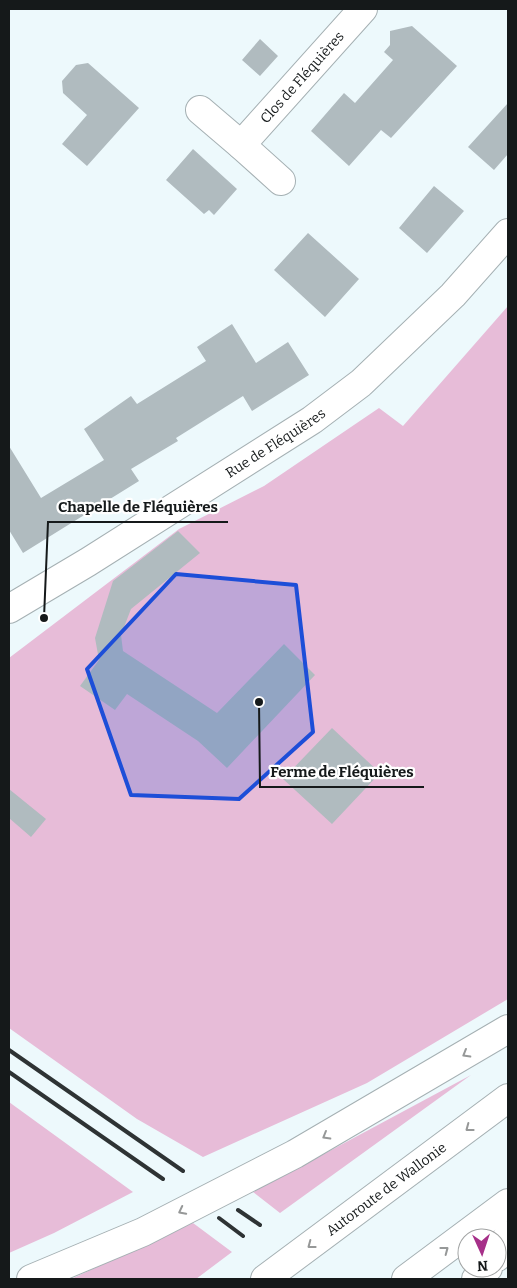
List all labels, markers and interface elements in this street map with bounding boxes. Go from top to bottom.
street label: Clos de Fléquières [256,28,347,126]
street label: Rue de Fléquières [222,404,329,481]
callout: Chapelle de Fléquières [48,492,228,522]
text: Chapelle de Fléquières [58,498,218,516]
callout: Ferme de Fléquières [260,757,424,787]
text: Ferme de Fléquières [270,763,414,781]
one-way arrow [463,1047,472,1057]
one-way arrow [466,1122,475,1130]
one-way arrow [322,1129,331,1139]
street label: Autoroute de Wallonie [323,1138,450,1239]
one-way arrow [178,1205,187,1215]
north arrow [457,1228,507,1278]
one-way arrow [308,1240,317,1248]
one-way arrow [439,1247,449,1256]
text: N [477,1257,488,1274]

